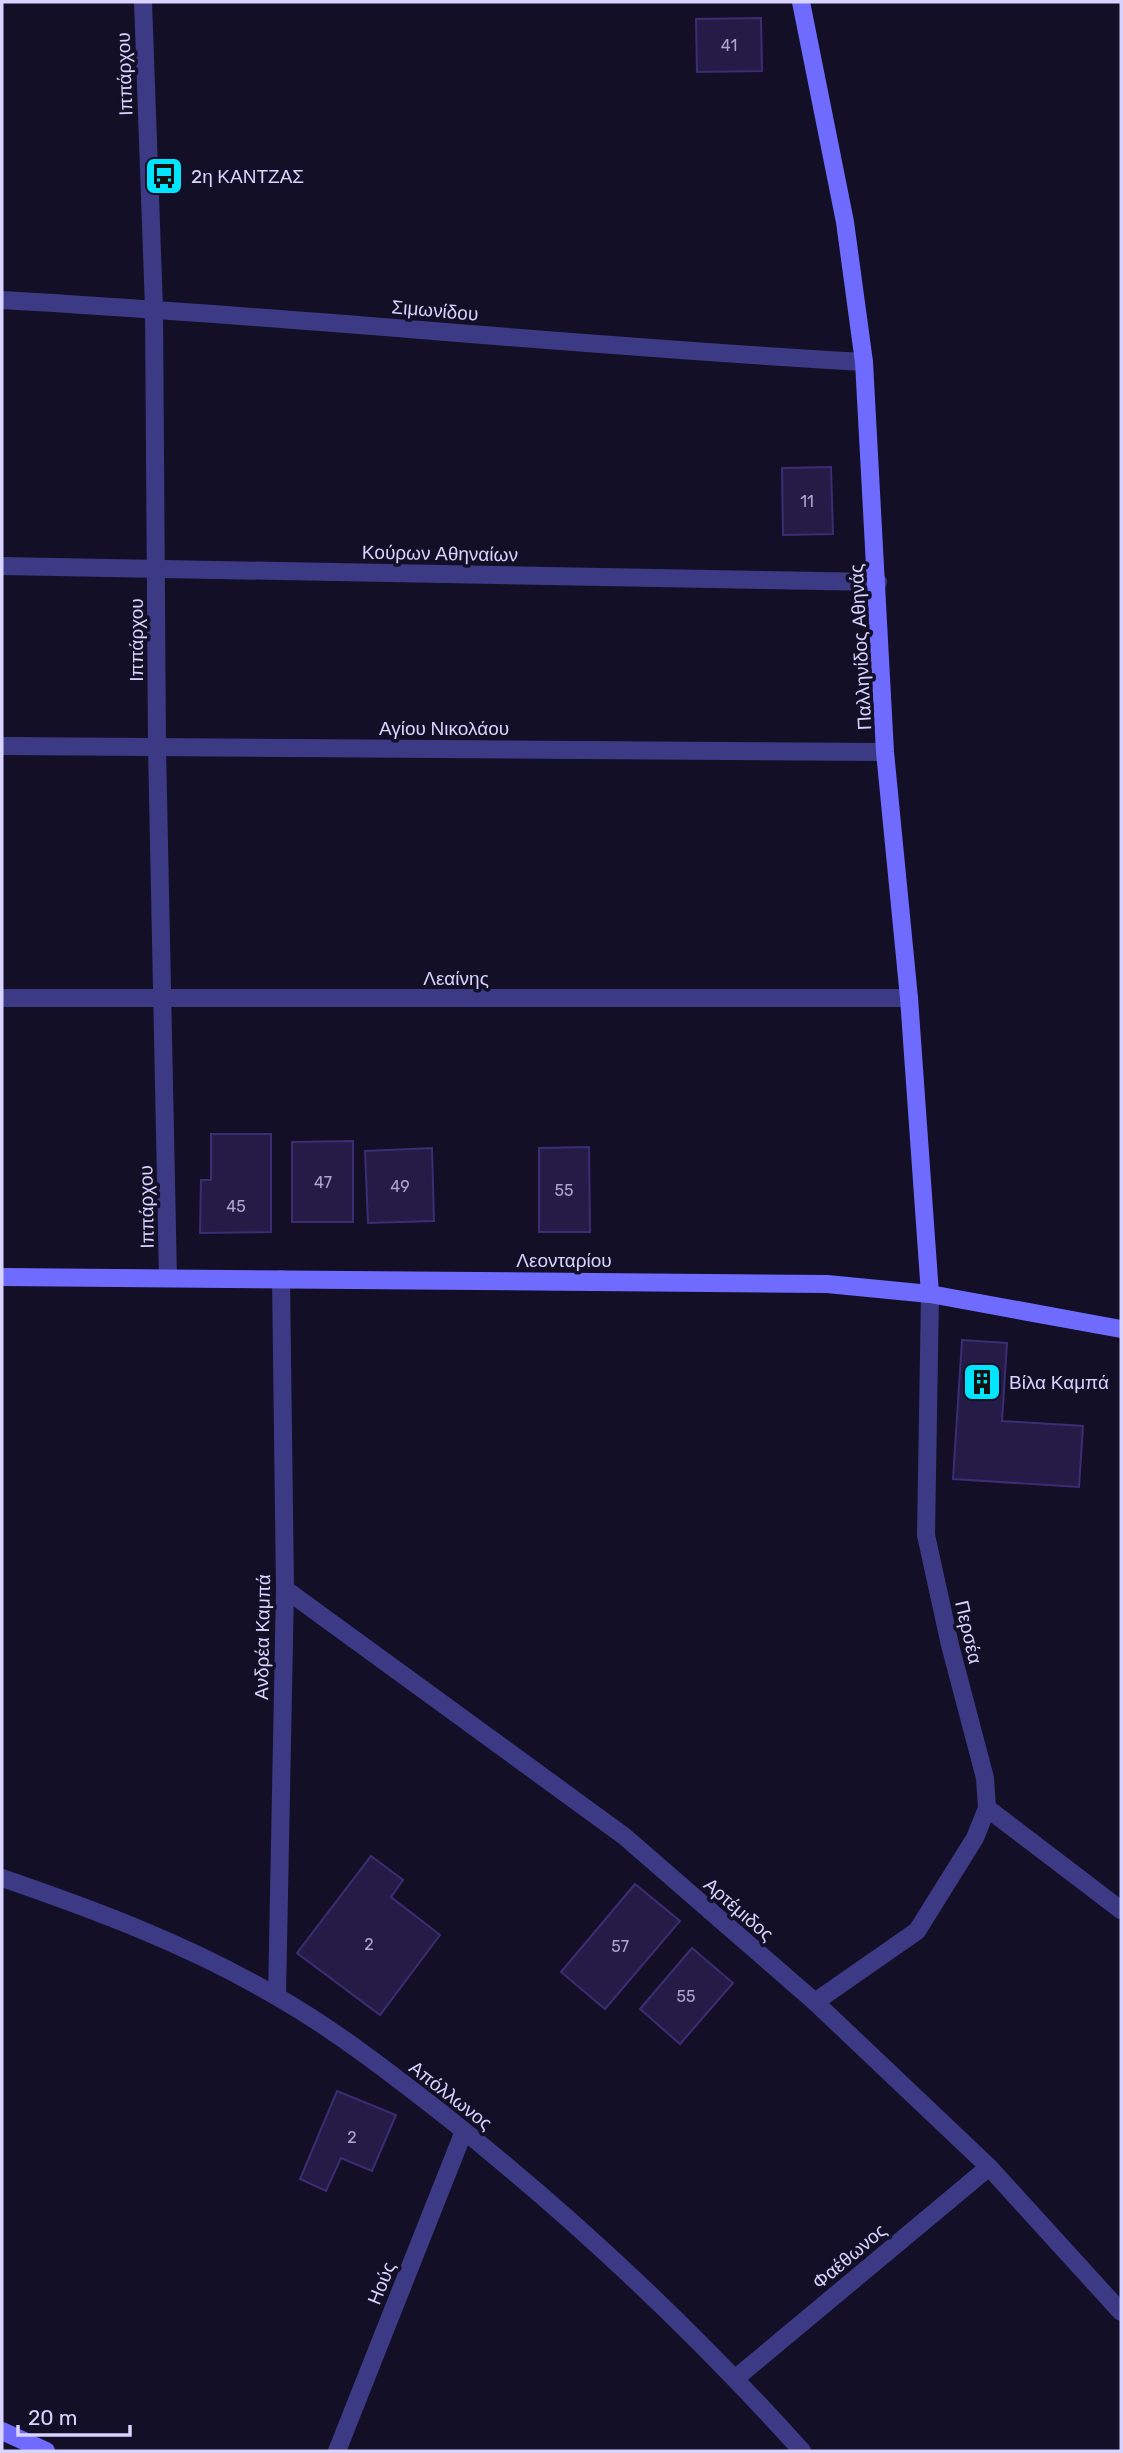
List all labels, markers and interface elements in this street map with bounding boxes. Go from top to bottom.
street label: Ιππάρχου [112,32,137,116]
house number: 41 [721,36,737,55]
bus stop icon: 2η ΚΑΝΤΖΑΣ [143,155,185,197]
place label: 2η ΚΑΝΤΖΑΣ [191,165,304,188]
street label: Σιμωνίδου [391,295,479,326]
house number: 11 [800,492,814,511]
street label: Κούρων Αθηναίων [362,541,518,566]
street label: Παλληνίδος Αθηνάς [845,563,876,731]
street label: Ιππάρχου [125,598,148,682]
street label: Αγίου Νικολάου [379,717,509,740]
street label: Λεαίνης [423,967,489,990]
street label: Ιππάρχου [134,1165,159,1249]
house number: 47 [314,1173,332,1192]
house number: 49 [390,1177,410,1196]
house number: 55 [554,1181,574,1200]
house number: 45 [226,1197,246,1216]
street label: Λεονταρίου [516,1249,612,1272]
building icon: Βίλα Καμπά [961,1361,1003,1403]
place label: Βίλα Καμπά [1009,1371,1109,1394]
street label: Ανδρέα Καμπά [250,1574,275,1700]
street label: Περσέα [950,1598,987,1666]
street label: Αρτέμιδος [699,1873,778,1946]
house number: 2 [364,1935,374,1954]
house number: 57 [611,1937,629,1956]
house number: 55 [676,1987,696,2006]
street label: Απόλλωνος [405,2056,497,2135]
house number: 2 [347,2128,357,2147]
street label: Φαέθωνος [808,2219,891,2294]
street label: Ηούς [363,2259,400,2308]
scale bar [18,2394,130,2438]
text: 20 m [28,2405,77,2430]

